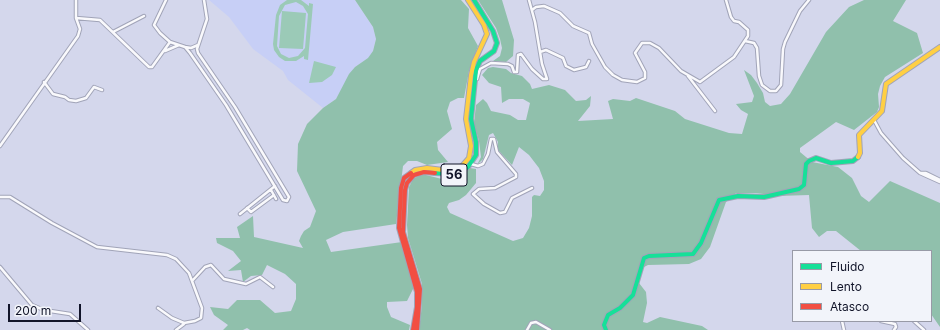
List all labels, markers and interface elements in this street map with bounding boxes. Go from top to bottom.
road number: 56 [441,164,467,186]
legend [792,250,932,322]
text: Fluido [830,259,865,274]
text: Lento [830,279,862,294]
scale bar [10,296,83,322]
text: Atasco [830,299,869,314]
text: 200 m [15,303,51,318]

